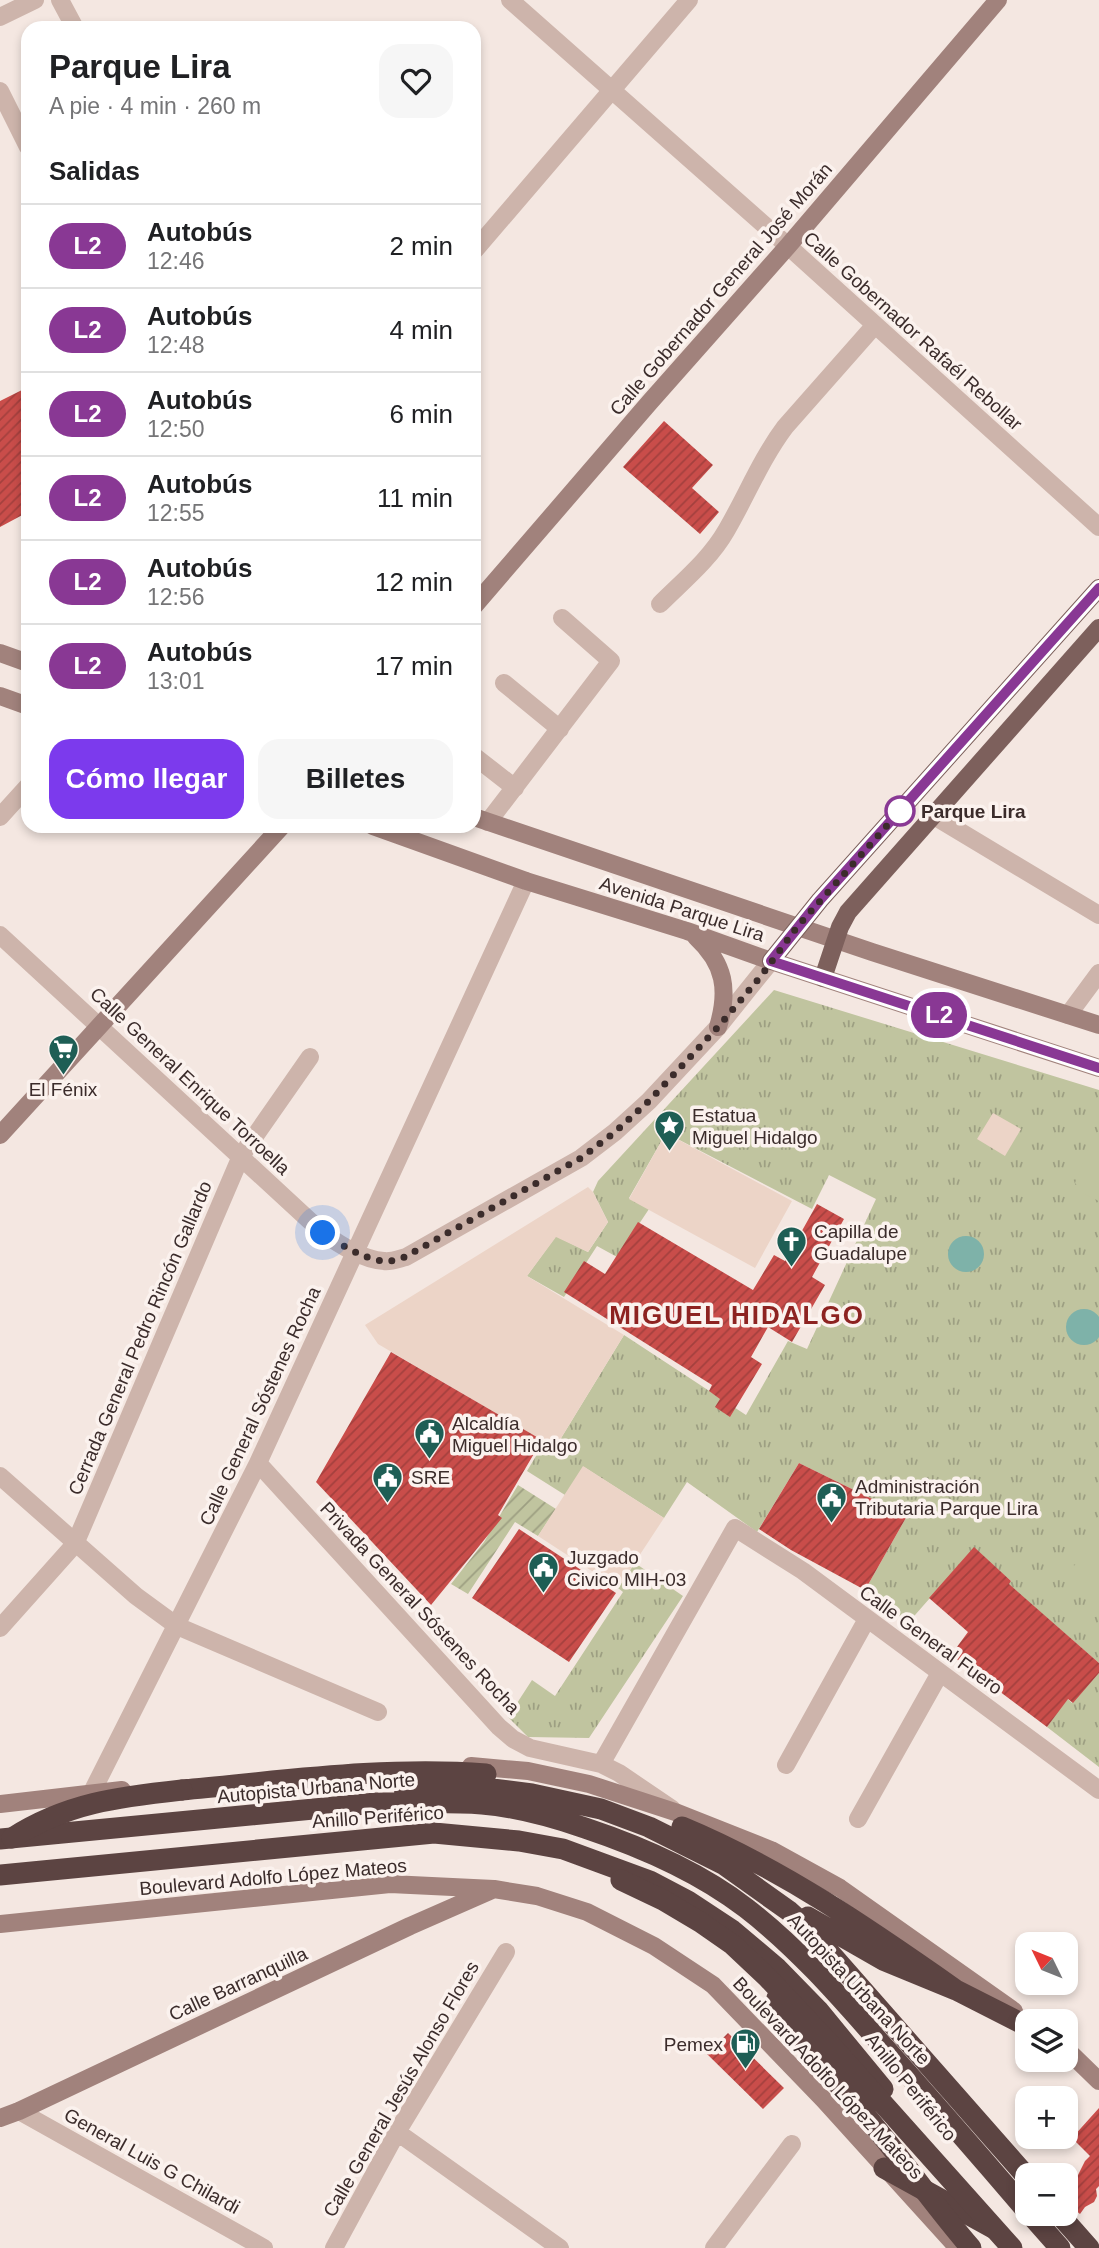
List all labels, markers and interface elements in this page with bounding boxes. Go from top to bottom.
button: heart [379,44,453,118]
text: Parque Lira [49,48,231,85]
text: A pie · 4 min · 260 m [49,93,261,119]
text: Salidas [49,156,140,186]
street label: Calle Gobernador General José Morán [606,159,836,419]
text: Autobús [147,217,252,247]
street label: Calle Gobernador Rafaél Rebollar [800,227,1027,435]
text: 2 min [389,231,453,261]
text: L2 [73,232,102,259]
text: 12:46 [147,248,205,274]
text: Autobús [147,301,252,331]
text: 4 min [389,315,453,345]
text: L2 [73,316,102,343]
text: 12:48 [147,332,205,358]
text: Autobús [147,385,252,415]
text: 6 min [389,399,453,429]
text: L2 [73,400,102,427]
text: 12:50 [147,416,205,442]
text: Autobús [147,469,252,499]
text: 11 min [377,483,453,513]
text: L2 [73,484,102,511]
text: 12:55 [147,500,205,526]
text: Autobús [147,553,252,583]
text: 12 min [375,567,453,597]
text: L2 [73,568,102,595]
text: 12:56 [147,584,205,610]
text: Autobús [147,637,252,667]
text: 17 min [375,651,453,681]
text: L2 [73,652,102,679]
text: 13:01 [147,668,205,694]
button: Cómo llegar [49,739,244,819]
button: Billetes [258,739,453,819]
marker: Parque Lira [885,796,915,826]
place label: Parque Lira [921,801,1026,822]
street label: Avenida Parque Lira [597,872,767,946]
street label: Calle General Enrique Torroella [86,983,294,1179]
line badge: L2 [908,992,970,1038]
text: L2 [925,1001,953,1028]
supermarket icon: El Fénix [46,1033,80,1077]
place label: El Fénix [29,1079,98,1100]
place label: Estatua Miguel Hidalgo [692,1105,818,1148]
place icon: Estatua Miguel Hidalgo [652,1109,686,1153]
street label: Cerrada General Pedro Rincón Gallardo [64,1178,216,1498]
your location [305,1215,340,1250]
place label: Capilla de Guadalupe [814,1221,907,1264]
church icon: Capilla de Guadalupe [774,1225,808,1269]
street label: Calle General Sóstenes Rocha [195,1283,325,1529]
district label: MIGUEL HIDALGO [609,1300,865,1330]
place label: Alcaldía Miguel Hidalgo [452,1413,578,1456]
public building icon: Alcaldía Miguel Hidalgo [412,1417,446,1461]
public building icon: SRE [371,1460,405,1504]
place label: SRE [411,1467,450,1488]
place label: Administración Tributaria Parque Lira [855,1476,1038,1519]
public building icon: Administración Tributaria Parque Lira [815,1480,849,1524]
street label: Privada General Sóstenes Rocha [316,1498,524,1719]
place label: Juzgado Civico MIH-03 [567,1547,686,1590]
public building icon: Juzgado Civico MIH-03 [527,1551,561,1595]
street label: Calle General Fuero [856,1581,1006,1699]
street label: Autopista Urbana Norte [216,1769,416,1807]
street label: Anillo Periférico [311,1802,445,1832]
street label: Boulevard Adolfo López Mateos [138,1855,408,1899]
street label: Autopista Urbana Norte [784,1909,934,2069]
north arrow [1015,1932,1078,1995]
map controls [1015,1932,1078,2226]
street label: Calle Barranquilla [166,1943,311,2025]
street label: Calle General Jesús Alonso Flores [319,1958,483,2220]
street label: Boulevard Adolfo López Mateos [729,1973,927,2183]
button: layers [1015,2009,1078,2072]
fuel station icon: Pemex [729,2027,763,2071]
street label: Anillo Periférico [861,2029,961,2145]
place label: Pemex [664,2034,723,2055]
button: + [1015,2086,1078,2149]
street label: General Luis G Chilardi [61,2104,243,2218]
button: − [1015,2163,1078,2226]

